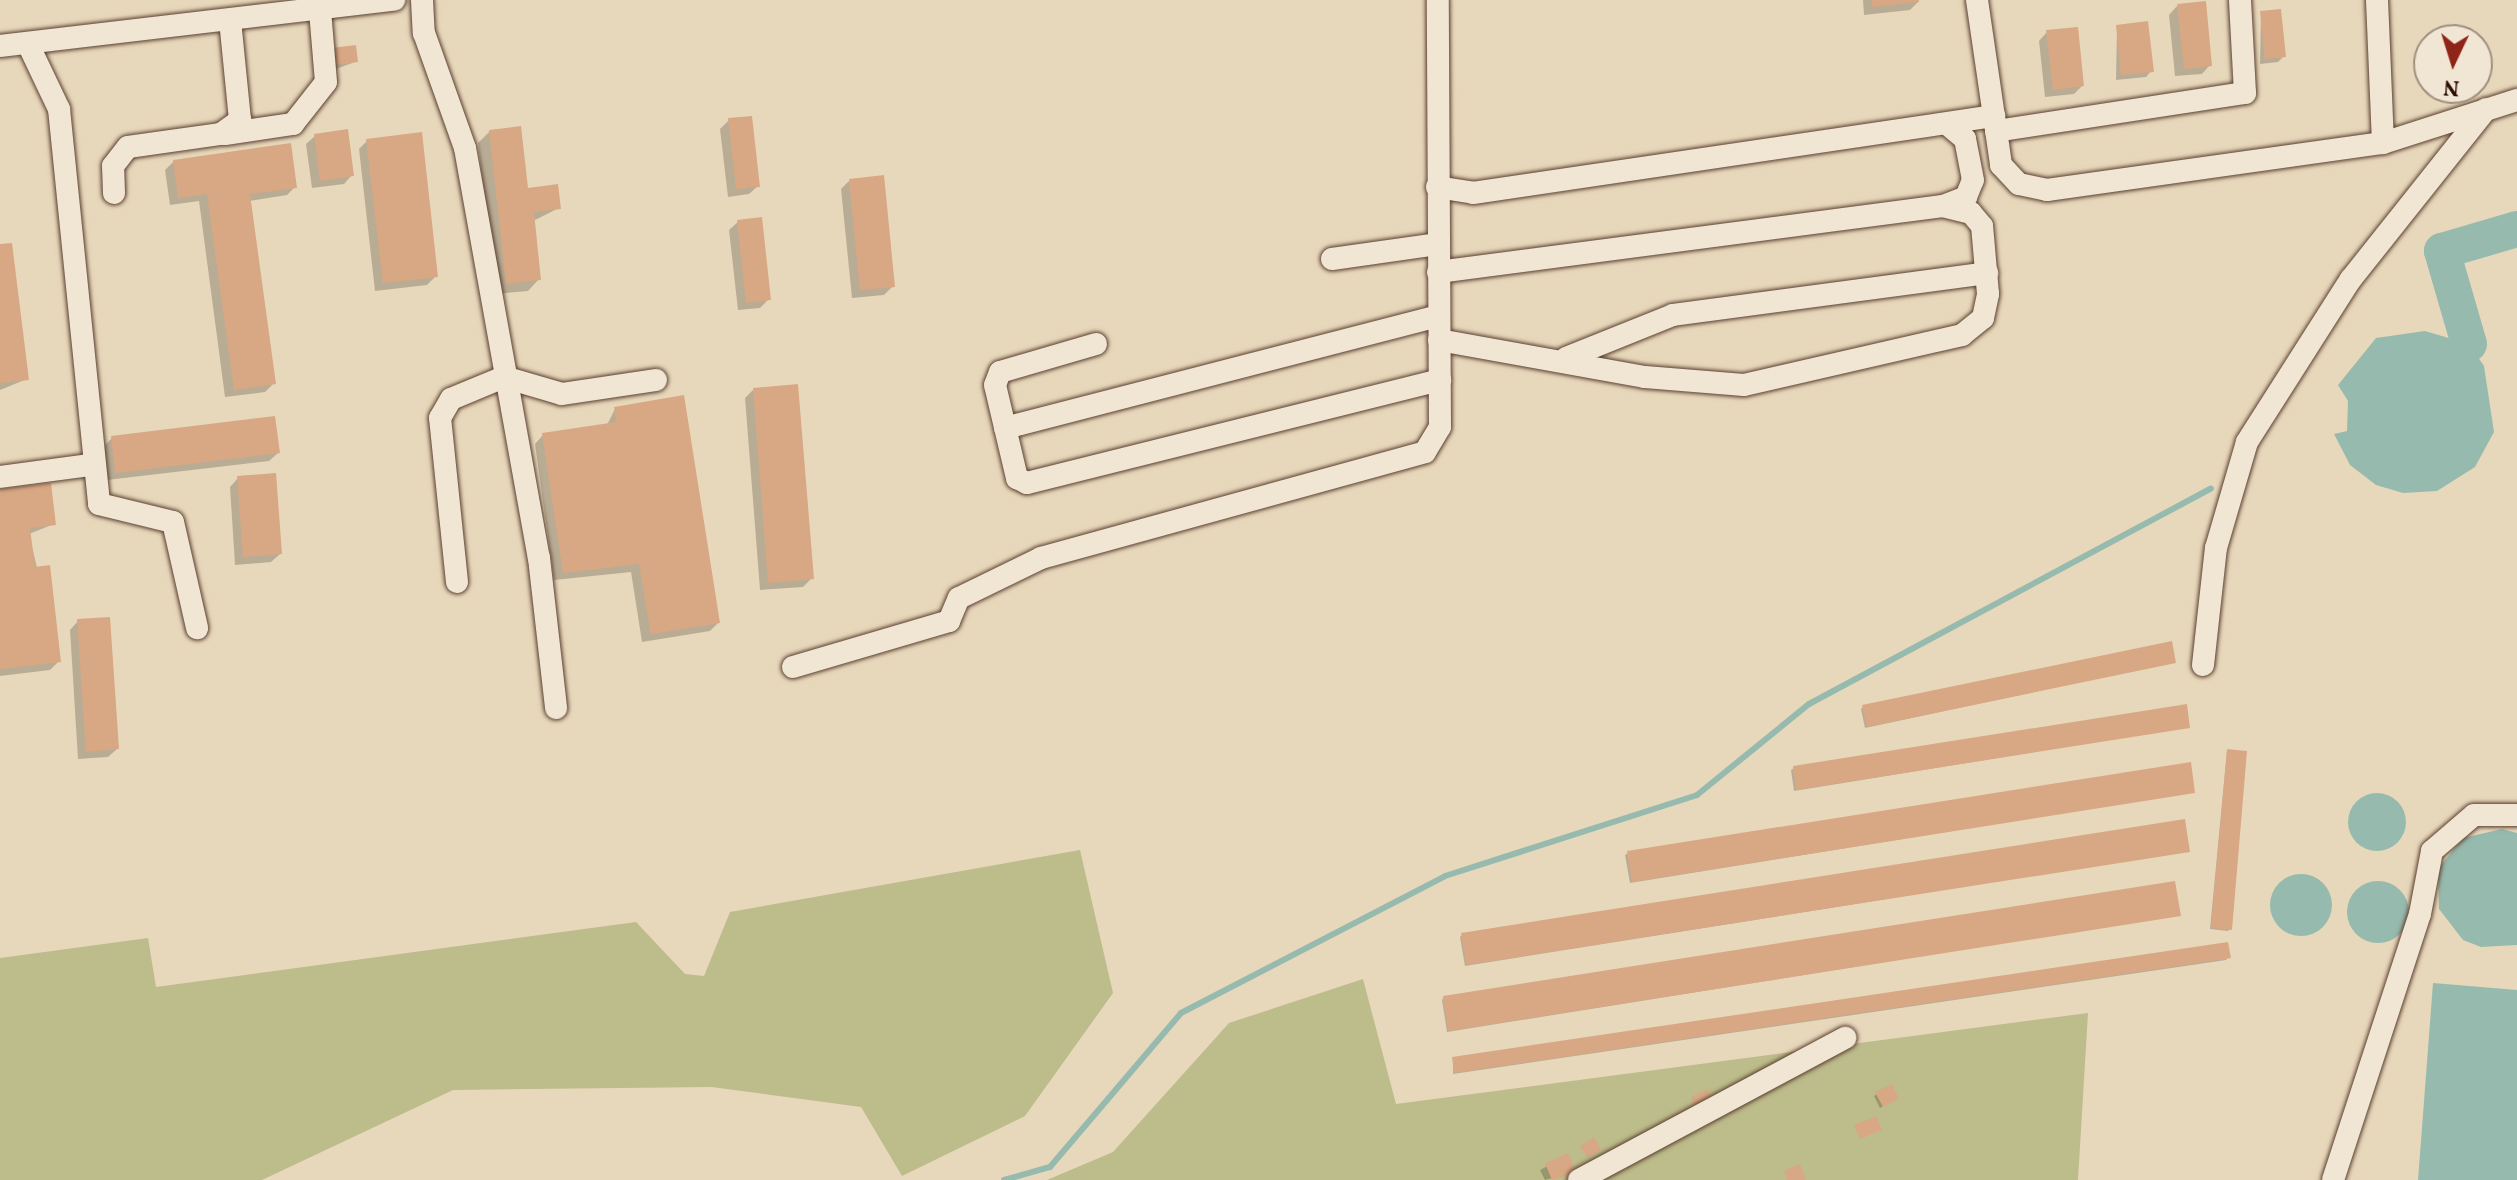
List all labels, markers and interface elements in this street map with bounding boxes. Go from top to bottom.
north arrow [2413,24,2493,104]
text: N [2442,70,2460,102]

